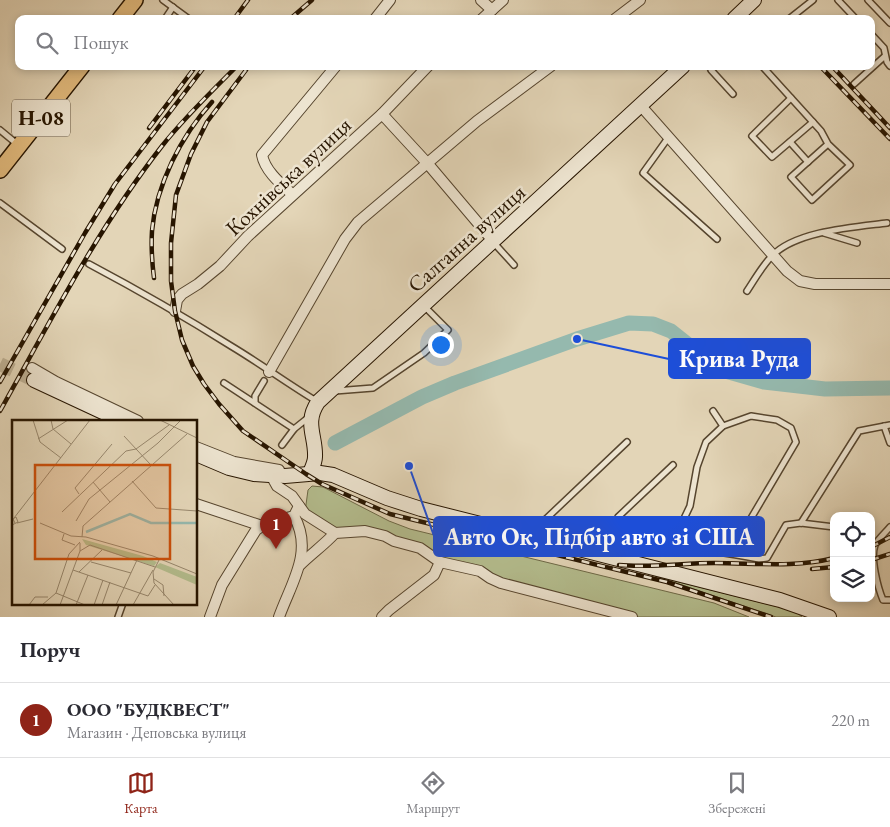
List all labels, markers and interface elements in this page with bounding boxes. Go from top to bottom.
search box [15,15,875,70]
icon: search [33,29,61,57]
text: Пошук [73,30,129,55]
road number: Н-08 [12,100,70,136]
street label: Кохнівська вулиця [219,110,358,242]
street label: Салганна вулиця [401,178,532,299]
your location [428,332,454,358]
callout: Крива Руда [669,339,810,378]
text: Крива Руда [679,343,800,375]
inset map [12,420,198,604]
pin: 1 [260,508,292,549]
map controls [830,512,875,602]
button: locate [830,512,875,557]
callout: Авто Ок, Підбір авто зі США [434,517,764,556]
text: Авто Ок, Підбір авто зі США [443,521,755,552]
button: layers [830,557,875,602]
text: Поруч [20,636,80,663]
text: ООО "БУДКВЕСТ" [67,697,230,722]
text: 1 [32,710,40,731]
text: 220 m [831,710,870,731]
text: Магазин · Деповська вулиця [67,722,246,743]
tab: Карта [124,769,158,817]
tab: Маршрут [406,769,460,817]
tab: Збережені [708,769,766,817]

